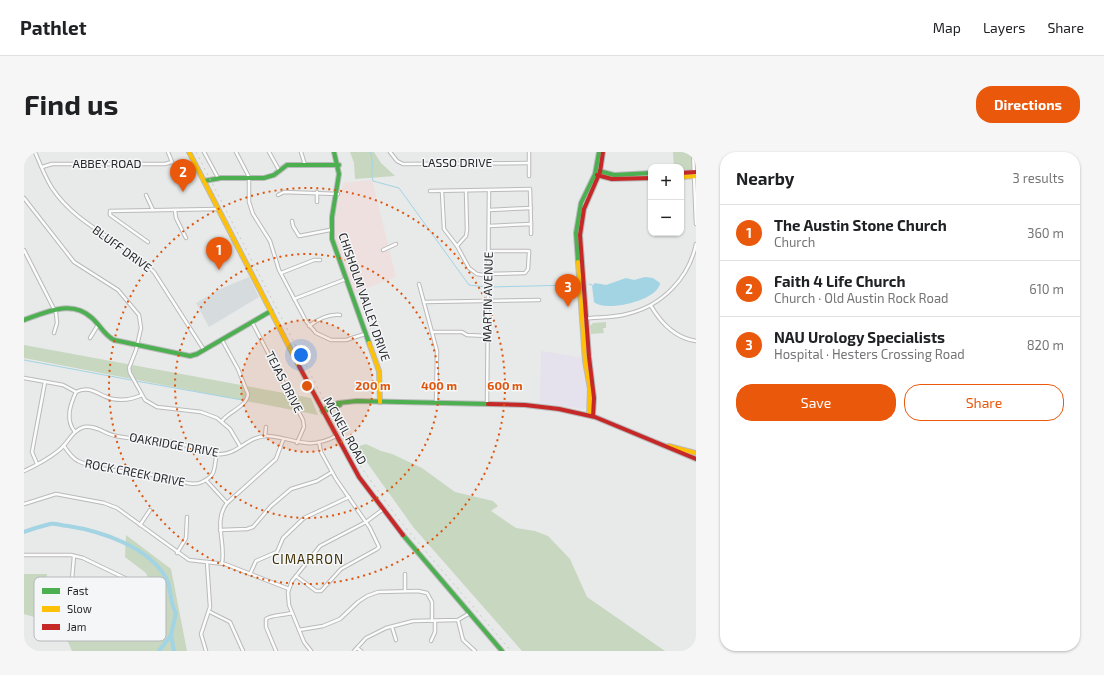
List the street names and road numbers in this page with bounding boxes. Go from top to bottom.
street label: LASSO DRIVE [422,155,492,169]
street label: ABBEY ROAD [72,156,142,170]
street label: BLUFF DRIVE [90,222,155,274]
street label: CHISHOLM VALLEY DRIVE [336,231,394,363]
street label: MARTIN AVENUE [479,251,495,342]
street label: TEJAS DRIVE [263,348,307,415]
street label: MCNEIL ROAD [322,394,370,467]
street label: OAKRIDGE DRIVE [128,429,220,459]
street label: ROCK CREEK DRIVE [84,455,187,489]

